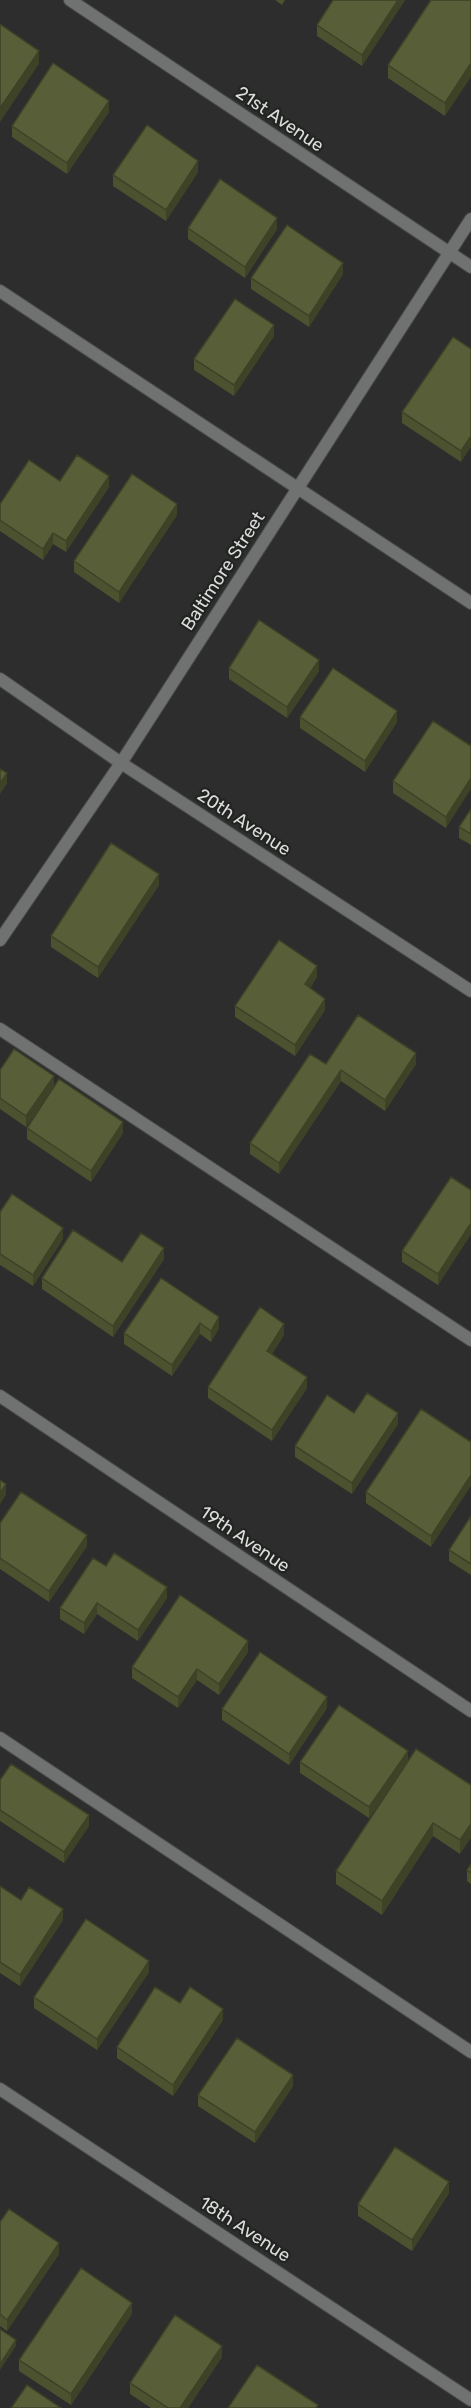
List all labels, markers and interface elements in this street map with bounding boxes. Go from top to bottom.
street label: 21st Avenue [232,82,328,156]
street label: Baltimore Street [176,507,270,635]
street label: 20th Avenue [193,784,295,860]
street label: 19th Avenue [196,1501,294,1577]
street label: 18th Avenue [195,2191,295,2267]

